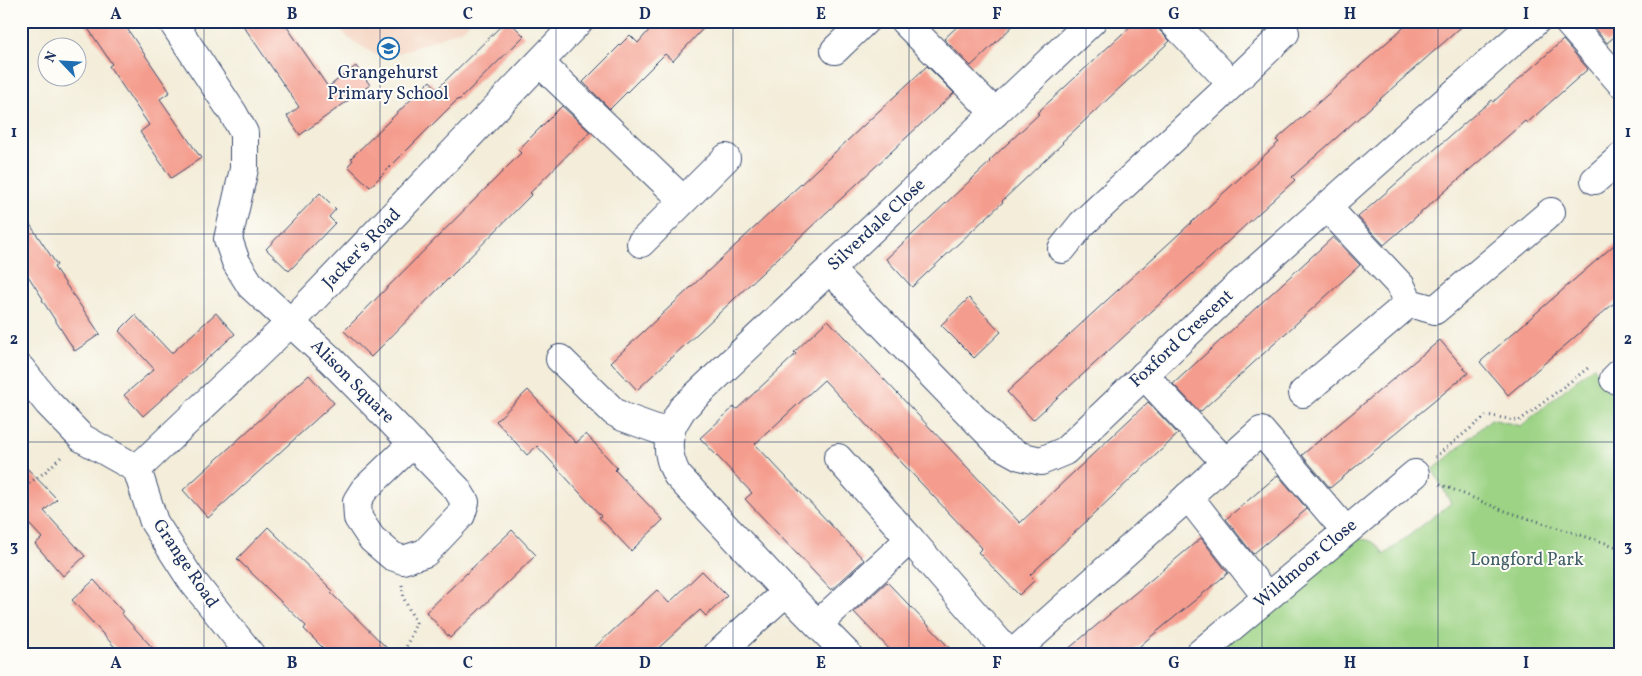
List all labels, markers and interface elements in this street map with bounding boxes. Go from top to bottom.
text: A [110,4,122,26]
text: B [287,4,298,26]
text: C [463,4,473,26]
text: D [639,4,651,26]
text: E [816,4,826,26]
text: F [992,4,1002,26]
text: G [1168,4,1180,26]
text: H [1344,4,1356,26]
text: I [1523,4,1529,26]
school or university icon: Grangehurst Primary School [376,36,400,60]
north arrow [38,38,88,88]
text: N [41,49,62,66]
place label: Grangehurst Primary School [327,61,449,107]
text: 1 [11,122,17,144]
text: 1 [1625,122,1631,144]
street label: Silverdale Close [823,173,931,277]
street label: Jacker's Road [317,203,407,295]
street label: Foxford Crescent [1124,284,1240,394]
text: 2 [10,329,18,351]
text: 2 [1624,329,1632,351]
street label: Alison Square [304,334,400,430]
street label: Wildmoor Close [1249,513,1363,615]
street label: Grange Road [146,515,224,613]
text: 3 [10,536,18,558]
text: 3 [1624,536,1632,558]
park label: Longford Park [1470,548,1584,573]
text: A [110,653,122,675]
text: B [287,653,298,675]
text: C [463,653,473,675]
text: D [639,653,651,675]
text: E [816,653,826,675]
text: F [992,653,1002,675]
text: G [1168,653,1180,675]
text: H [1344,653,1356,675]
text: I [1523,653,1529,675]

